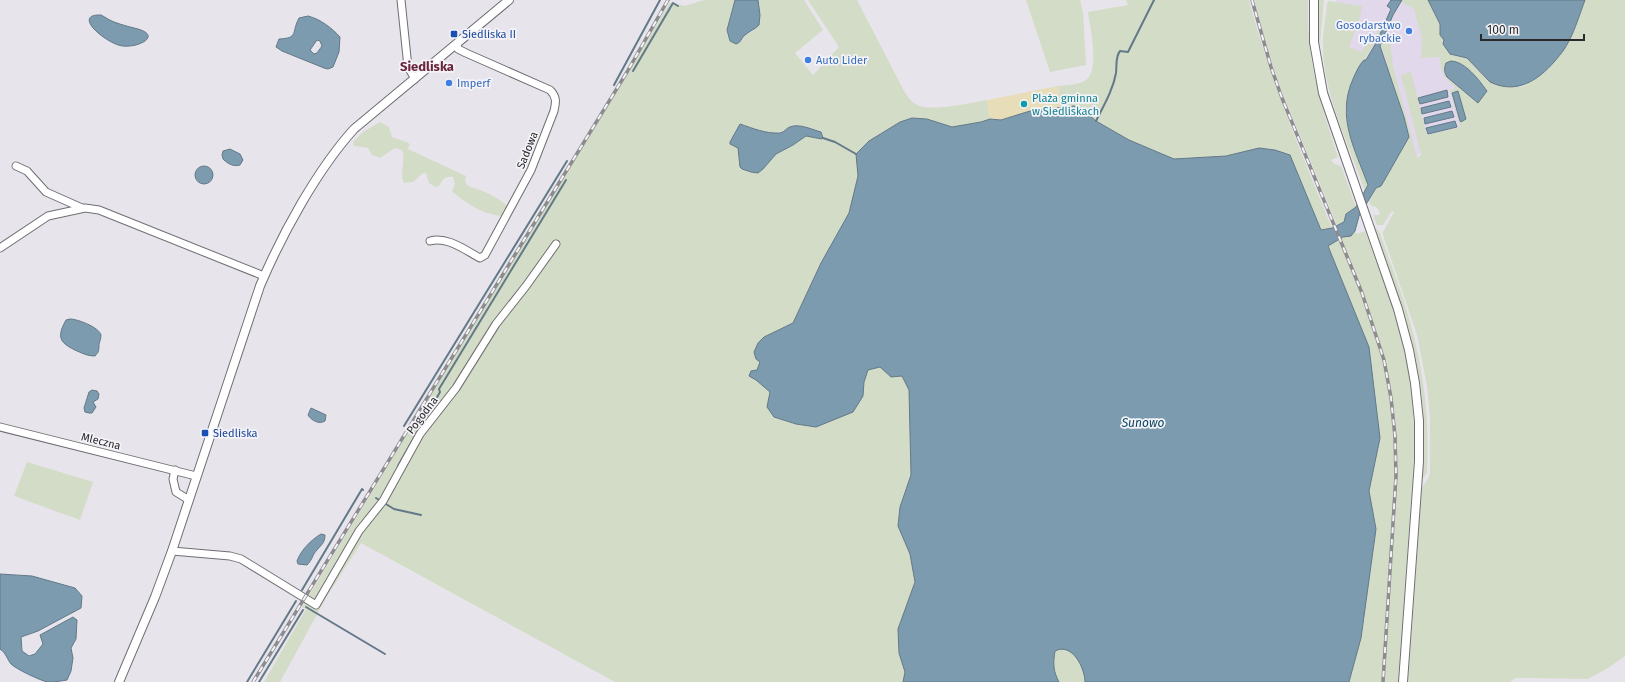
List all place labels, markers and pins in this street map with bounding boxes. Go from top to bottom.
place label: Gosodarstwo rybackie [1336,19,1401,45]
marker: Gosodarstwo rybackie [1404,26,1414,36]
place label: Siedliska II [462,28,516,41]
marker: Siedliska II [449,29,459,39]
place label: Auto Lider [816,54,868,67]
marker: Auto Lider [803,55,813,65]
place label: Imperf [457,77,491,90]
marker: Imperf [444,78,454,88]
place label: Plaża gminna w Siedliskach [1032,92,1099,118]
marker: Plaża gminna w Siedliskach [1019,99,1029,109]
place label: Siedliska [213,427,258,440]
marker: Siedliska [200,428,210,438]

